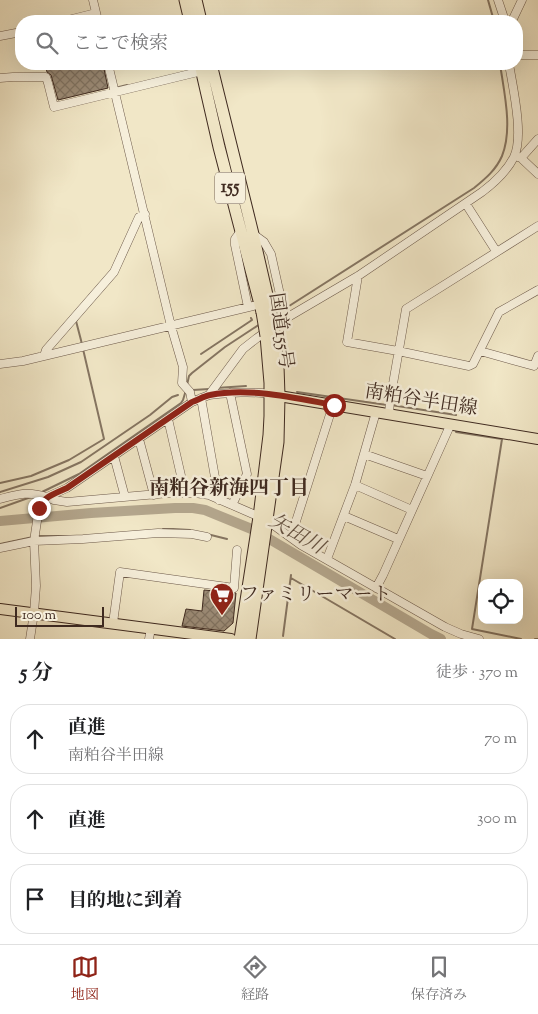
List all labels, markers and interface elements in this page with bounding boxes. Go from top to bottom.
search box [15,15,523,70]
icon: search [33,29,61,57]
text: ここで検索 [73,31,168,58]
road number: 155 [215,172,245,204]
street label: 国道155号 [261,291,299,371]
street label: 南粕谷半田線 [363,379,479,423]
route start [323,394,346,417]
district label: 南粕谷新海四丁目 [149,475,309,504]
route end [28,497,51,520]
water label: 矢田川 [263,507,331,564]
map controls [478,579,523,624]
button: locate [478,579,523,624]
supermarket icon: ファミリーマート [209,582,235,616]
place label: ファミリーマート [240,582,392,609]
scale bar [15,604,104,627]
text: 100 m [22,606,56,626]
text: 5 分 [20,659,53,689]
text: 徒歩 · 370 m [436,662,518,685]
text: 直進 [68,715,106,742]
icon: ahead [21,725,49,753]
text: 70 m [484,728,517,751]
text: 南粕谷半田線 [68,745,164,768]
icon: ahead [21,805,49,833]
text: 直進 [68,808,106,835]
text: 300 m [477,808,517,831]
icon: arrive [21,885,49,913]
text: 目的地に到着 [68,888,182,915]
tab: 地図 [71,953,99,1006]
tab: 経路 [241,953,269,1006]
tab: 保存済み [411,953,467,1006]

